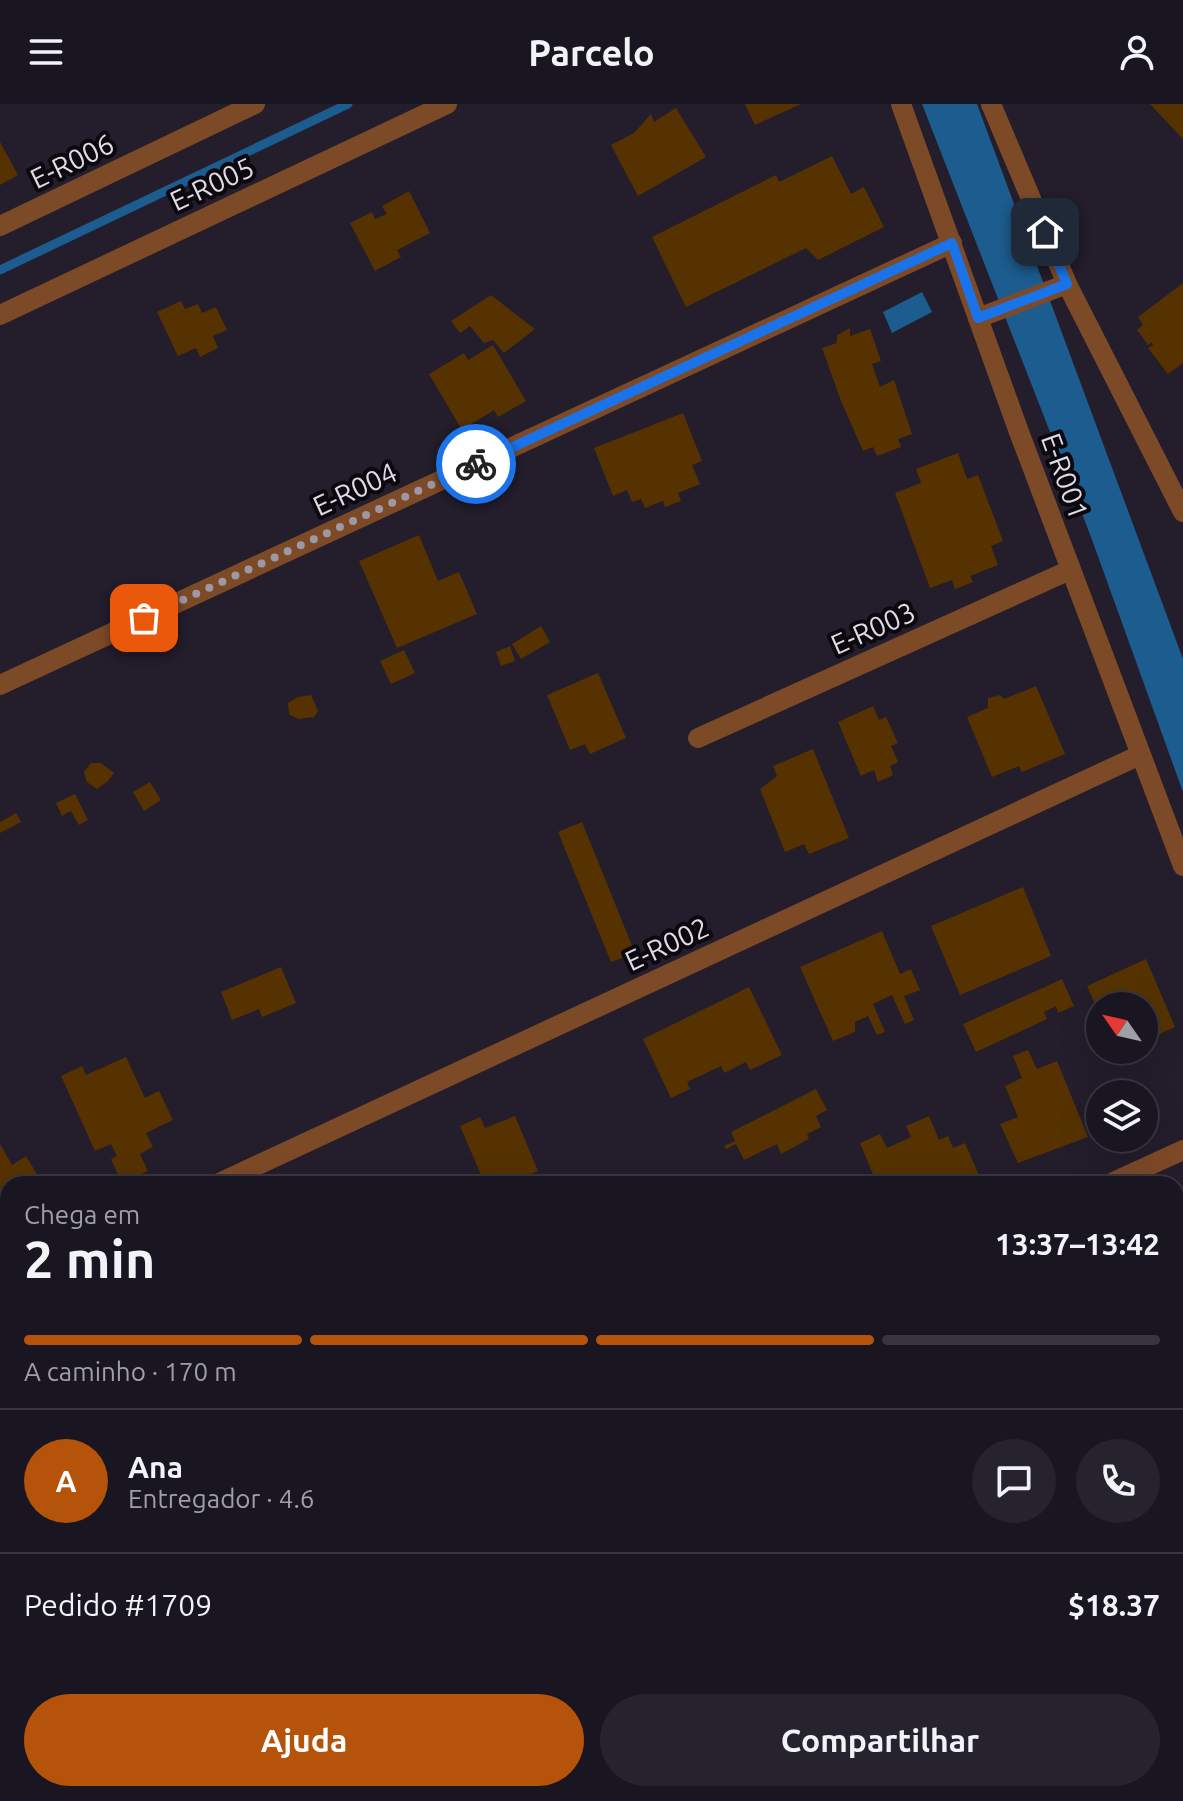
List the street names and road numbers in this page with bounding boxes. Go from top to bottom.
street label: E-R006 [25,127,118,194]
street label: E-R005 [165,151,259,216]
street label: E-R001 [1036,429,1095,523]
street label: E-R004 [308,456,402,521]
street label: E-R003 [826,595,920,660]
street label: E-R002 [620,911,714,976]

